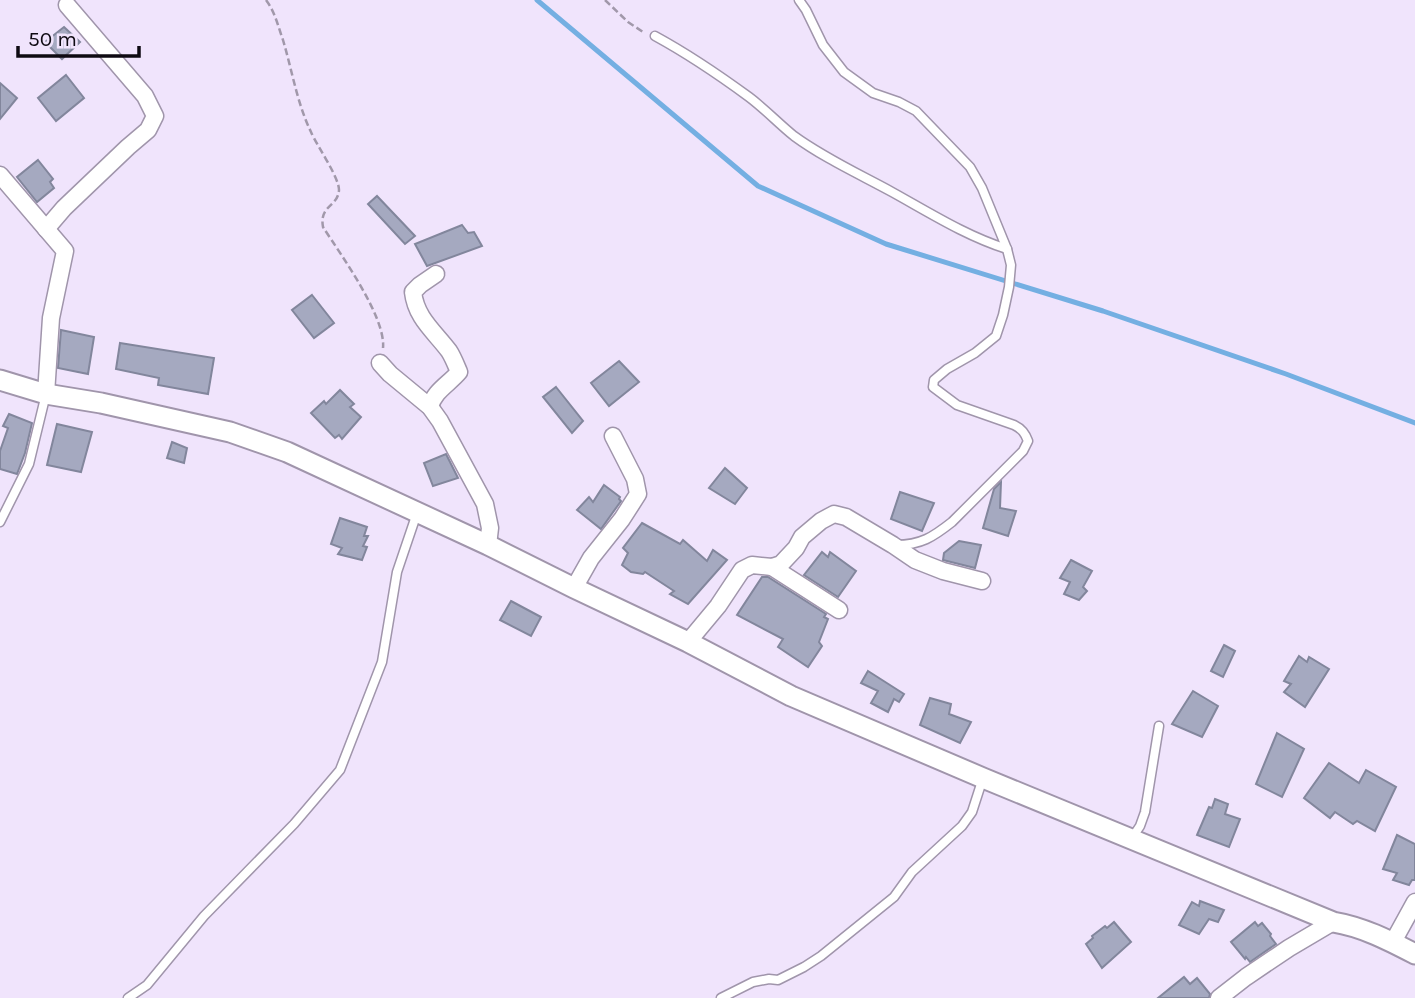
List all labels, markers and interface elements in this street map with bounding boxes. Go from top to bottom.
scale bar [18,14,138,58]
text: 50 m [28,27,77,51]

